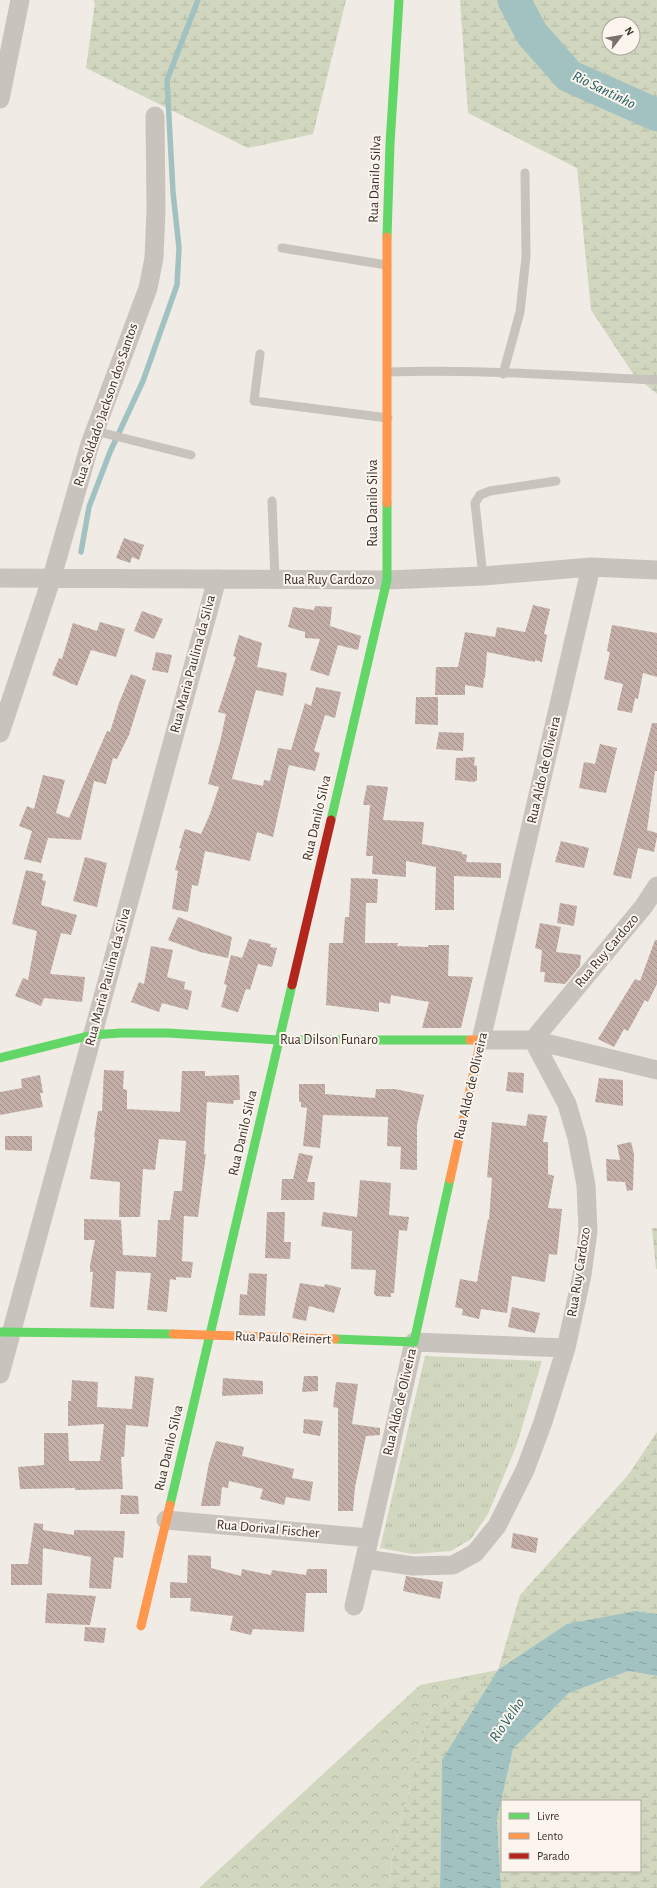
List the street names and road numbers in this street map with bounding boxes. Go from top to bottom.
street label: Rua Danilo Silva [366,134,384,223]
street label: Rua Soldado Jackson dos Santos [71,322,141,488]
street label: Rua Danilo Silva [366,459,380,547]
street label: Rua Ruy Cardozo [284,573,374,587]
street label: Rua Maria Paulina da Silva [168,593,218,735]
street label: Rua Aldo de Oliveira [525,715,563,825]
street label: Rua Danilo Silva [300,773,334,862]
street label: Rua Maria Paulina da Silva [83,906,133,1048]
street label: Rua Ruy Cardozo [573,912,642,990]
street label: Rua Aldo de Oliveira [452,1031,490,1141]
street label: Rua Dilson Funaro [280,1033,378,1047]
street label: Rua Danilo Silva [226,1088,260,1177]
street label: Rua Ruy Cardozo [565,1226,593,1318]
street label: Rua Paulo Reinert [235,1329,332,1347]
street label: Rua Aldo de Oliveira [381,1347,419,1457]
street label: Rua Danilo Silva [152,1403,186,1492]
street label: Rua Dorival Fischer [216,1518,321,1541]

